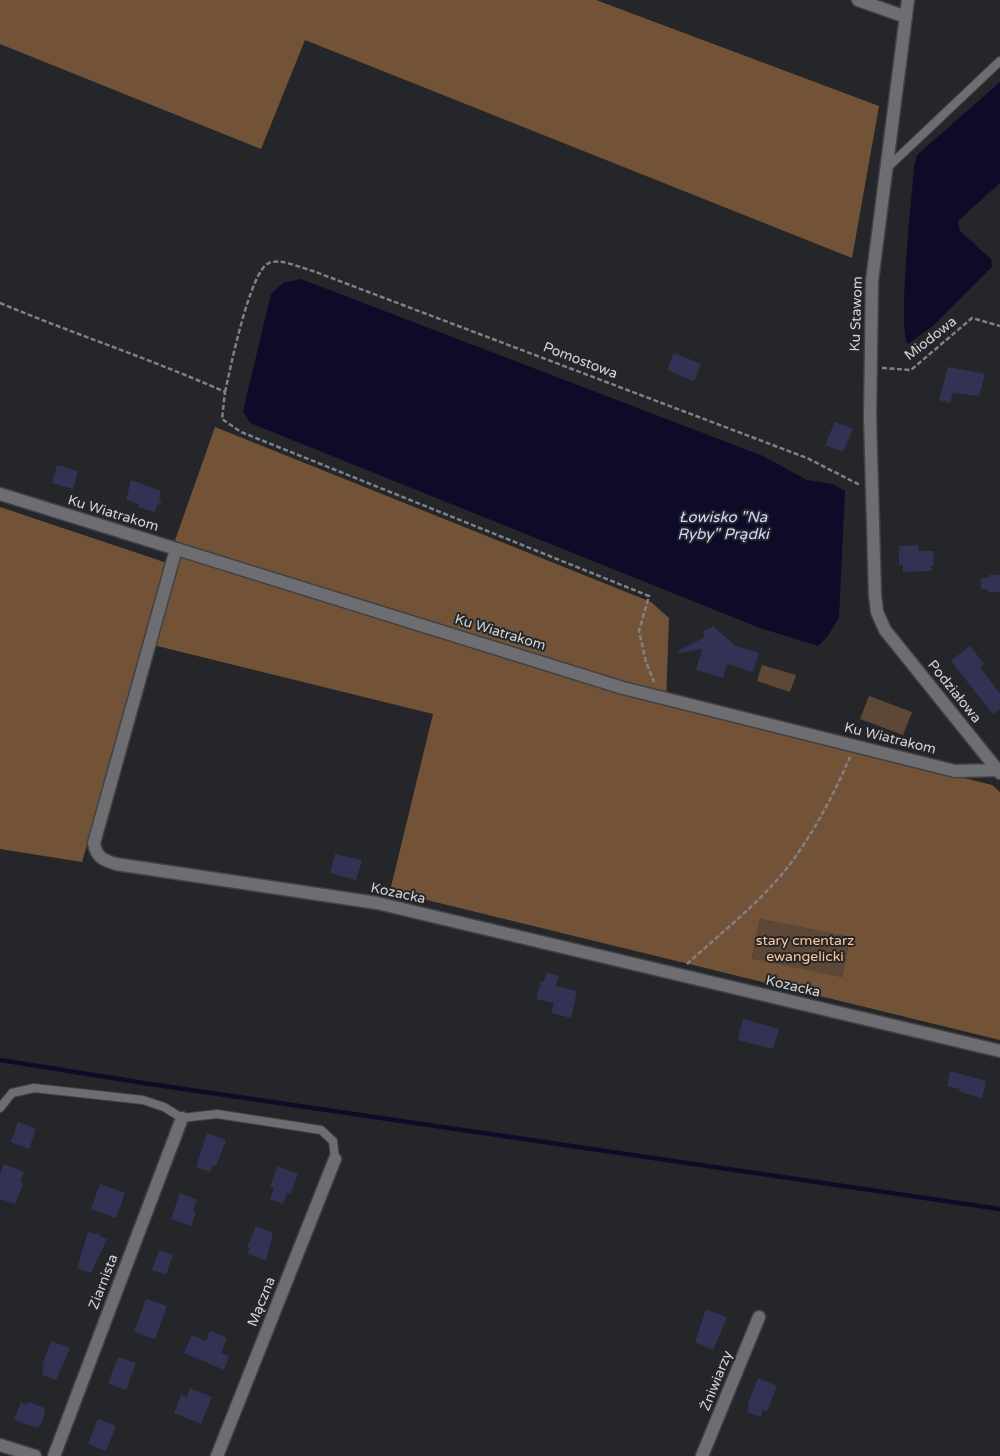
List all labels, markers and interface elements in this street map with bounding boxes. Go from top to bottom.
street label: Ku Stawom [847,276,867,352]
street label: Miodowa [902,313,960,365]
street label: Pomostowa [540,339,620,383]
street label: Ku Wiatrakom [66,492,160,536]
water label: Łowisko "Na Ryby" Prądki [677,509,769,544]
street label: Ku Wiatrakom [453,611,547,655]
street label: Podziałowa [924,657,984,727]
street label: Ku Wiatrakom [842,719,938,759]
street label: Kozacka [369,880,427,908]
park label: stary cmentarz ewangelicki [756,933,854,966]
street label: Kozacka [764,973,822,1001]
street label: Ziarnista [86,1252,122,1312]
street label: Mączna [244,1275,280,1329]
street label: Żniwiarzy [697,1349,737,1413]

